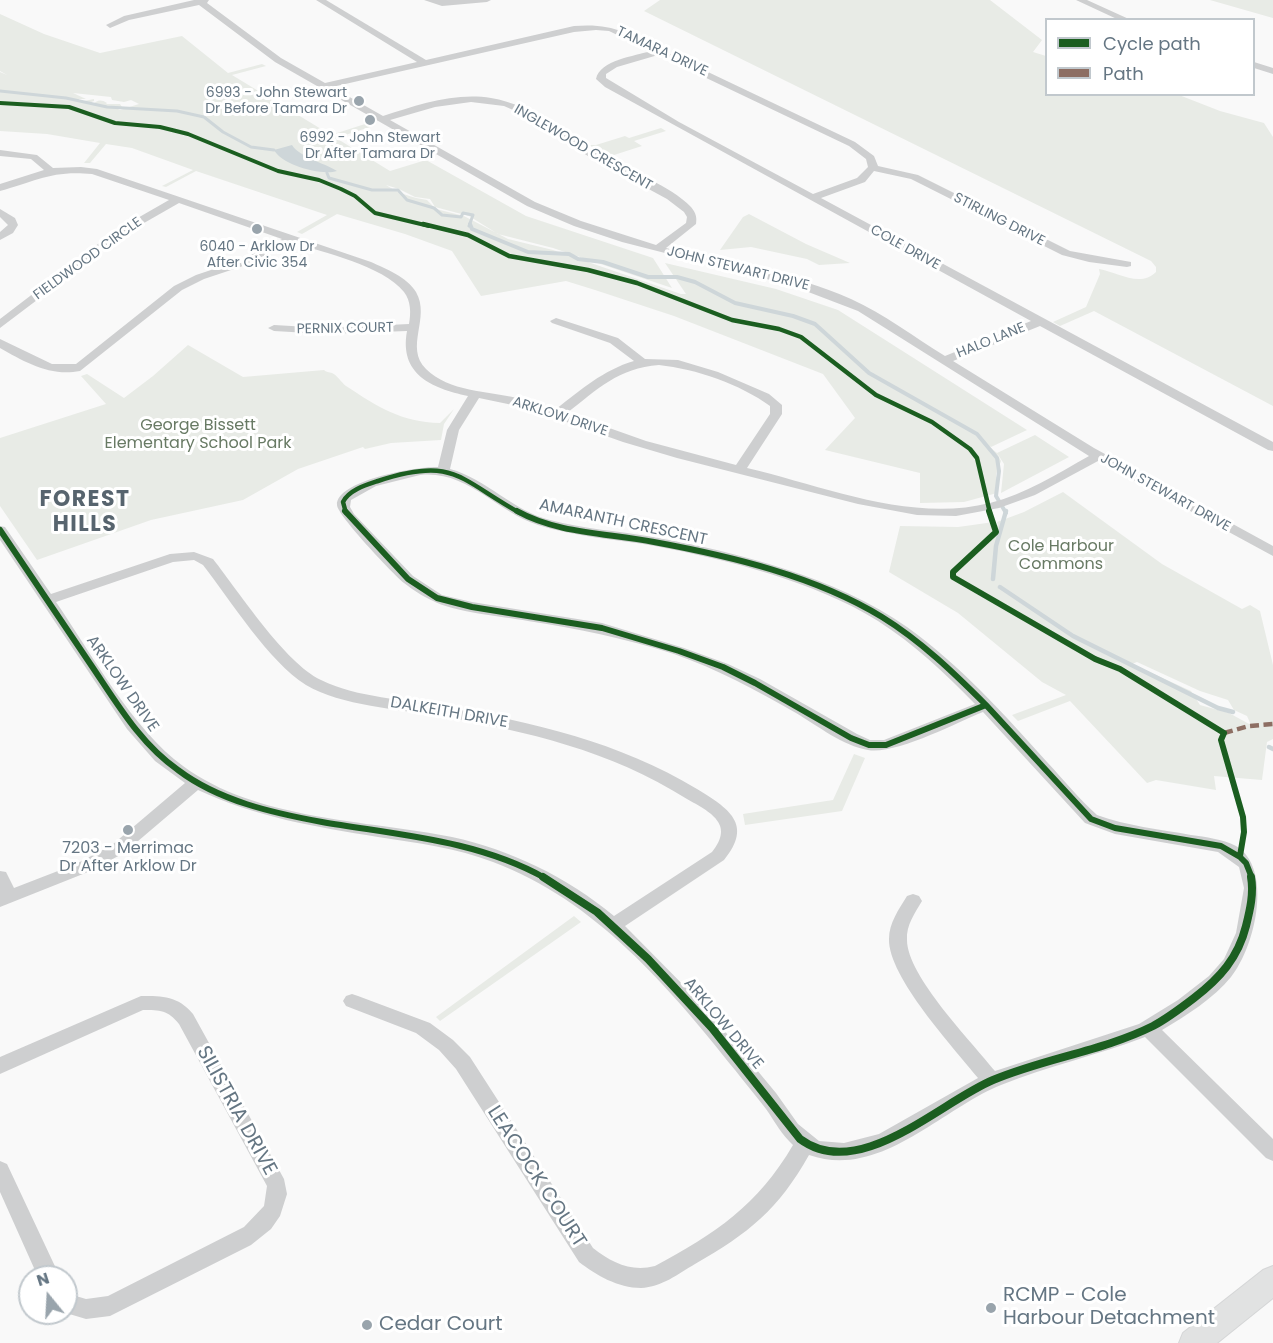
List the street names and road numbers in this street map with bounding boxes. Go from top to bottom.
street label: TAMARA DRIVE [614,24,710,80]
street label: INGLEWOOD CRESCENT [511,102,655,194]
street label: STIRLING DRIVE [951,190,1047,250]
street label: FIELDWOOD CIRCLE [31,214,145,304]
street label: COLE DRIVE [867,222,943,274]
street label: JOHN STEWART DRIVE [665,243,811,295]
street label: PERNIX COURT [296,320,394,338]
street label: HALO LANE [954,320,1028,362]
street label: ARKLOW DRIVE [510,394,610,440]
street label: JOHN STEWART DRIVE [1097,450,1233,536]
street label: AMARANTH CRESCENT [537,496,709,550]
street label: ARKLOW DRIVE [82,632,162,736]
street label: DALKEITH DRIVE [389,693,509,733]
street label: ARKLOW DRIVE [679,974,767,1074]
street label: SILISTRIA DRIVE [191,1042,281,1180]
street label: LEACOCK COURT [481,1102,591,1252]

